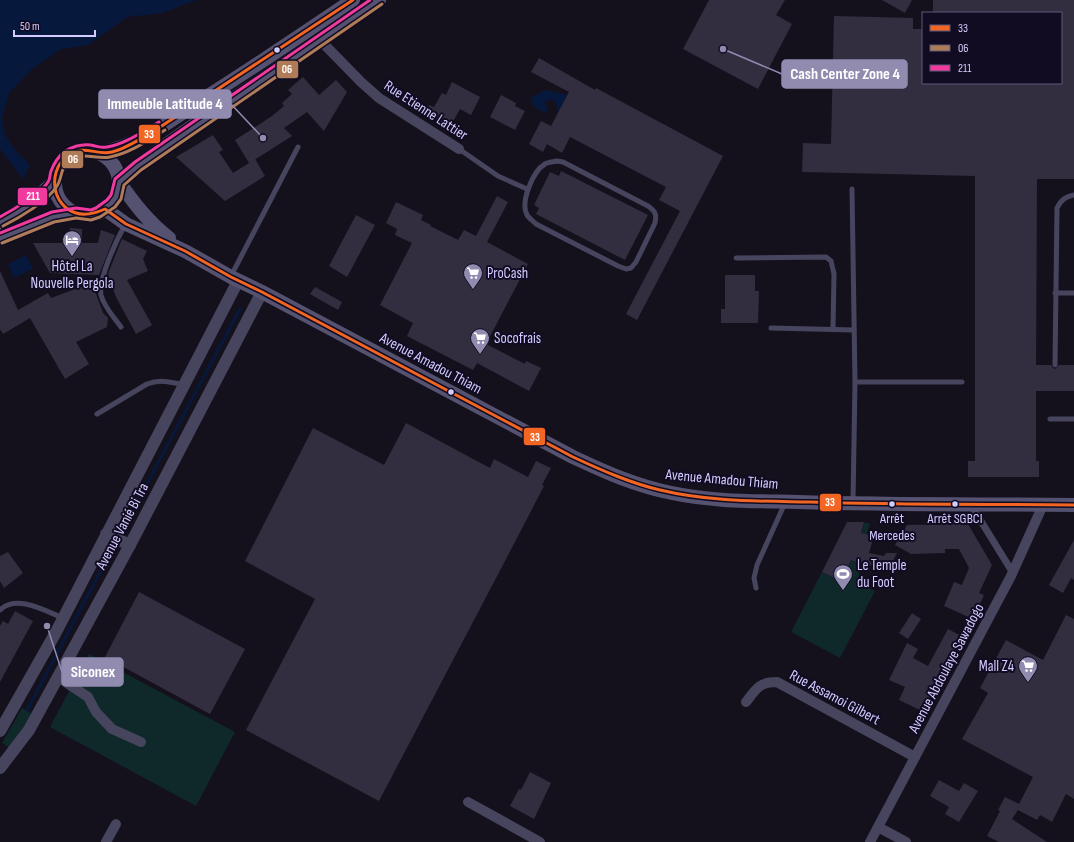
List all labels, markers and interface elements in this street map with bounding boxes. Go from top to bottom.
scale bar [14,12,95,38]
legend [922,12,1062,84]
text: 50 m [20,19,40,34]
text: 33 [958,21,968,36]
text: 06 [958,41,969,56]
unlabelled marker [272,45,282,55]
line badge: 06 [276,60,299,79]
callout: Cash Center Zone 4 [782,60,907,88]
text: 211 [958,61,972,76]
text: 06 [282,63,292,76]
text: Cash Center Zone 4 [790,65,900,84]
street label: Rue Etienne Lattier [380,76,472,145]
callout: Immeuble Latitude 4 [99,90,231,118]
text: Immeuble Latitude 4 [107,95,223,114]
line badge: 33 [138,124,161,144]
text: 33 [144,128,154,141]
line badge: 06 [61,150,84,169]
text: 06 [68,153,78,166]
line badge: 211 [17,187,48,206]
text: 211 [26,190,40,203]
hotel icon: Hôtel La Nouvelle Pergola [61,229,83,257]
place label: Hôtel La Nouvelle Pergola [31,257,114,293]
supermarket icon: ProCash [462,262,484,290]
place label: ProCash [487,264,528,283]
supermarket icon: Socofrais [469,327,491,355]
street label: Avenue Amadou Thiam [376,328,485,398]
place label: Socofrais [494,329,541,348]
unlabelled marker [446,387,456,397]
line badge: 33 [523,427,546,446]
text: 33 [530,431,540,444]
street label: Avenue Amadou Thiam [664,465,779,494]
street label: Avenue Vanié Bi Tra [91,479,153,574]
line badge: 33 [819,493,842,512]
text: 33 [825,496,835,509]
marker: Arrêt Mercedes [887,499,897,509]
marker: Arrêt SGBCI [950,499,960,509]
place label: Arrêt Mercedes [869,510,915,544]
place label: Arrêt SGBCI [927,510,983,527]
place label: Le Temple du Foot [857,556,907,592]
sports icon: Le Temple du Foot [832,563,854,591]
street label: Avenue Abdoulaye Sawadogo [904,600,989,737]
supermarket icon: Mall Z4 [1017,655,1039,683]
place label: Mall Z4 [979,657,1014,676]
callout: Siconex [62,658,123,686]
text: Siconex [71,663,116,682]
street label: Rue Assamoi Gilbert [786,666,884,729]

